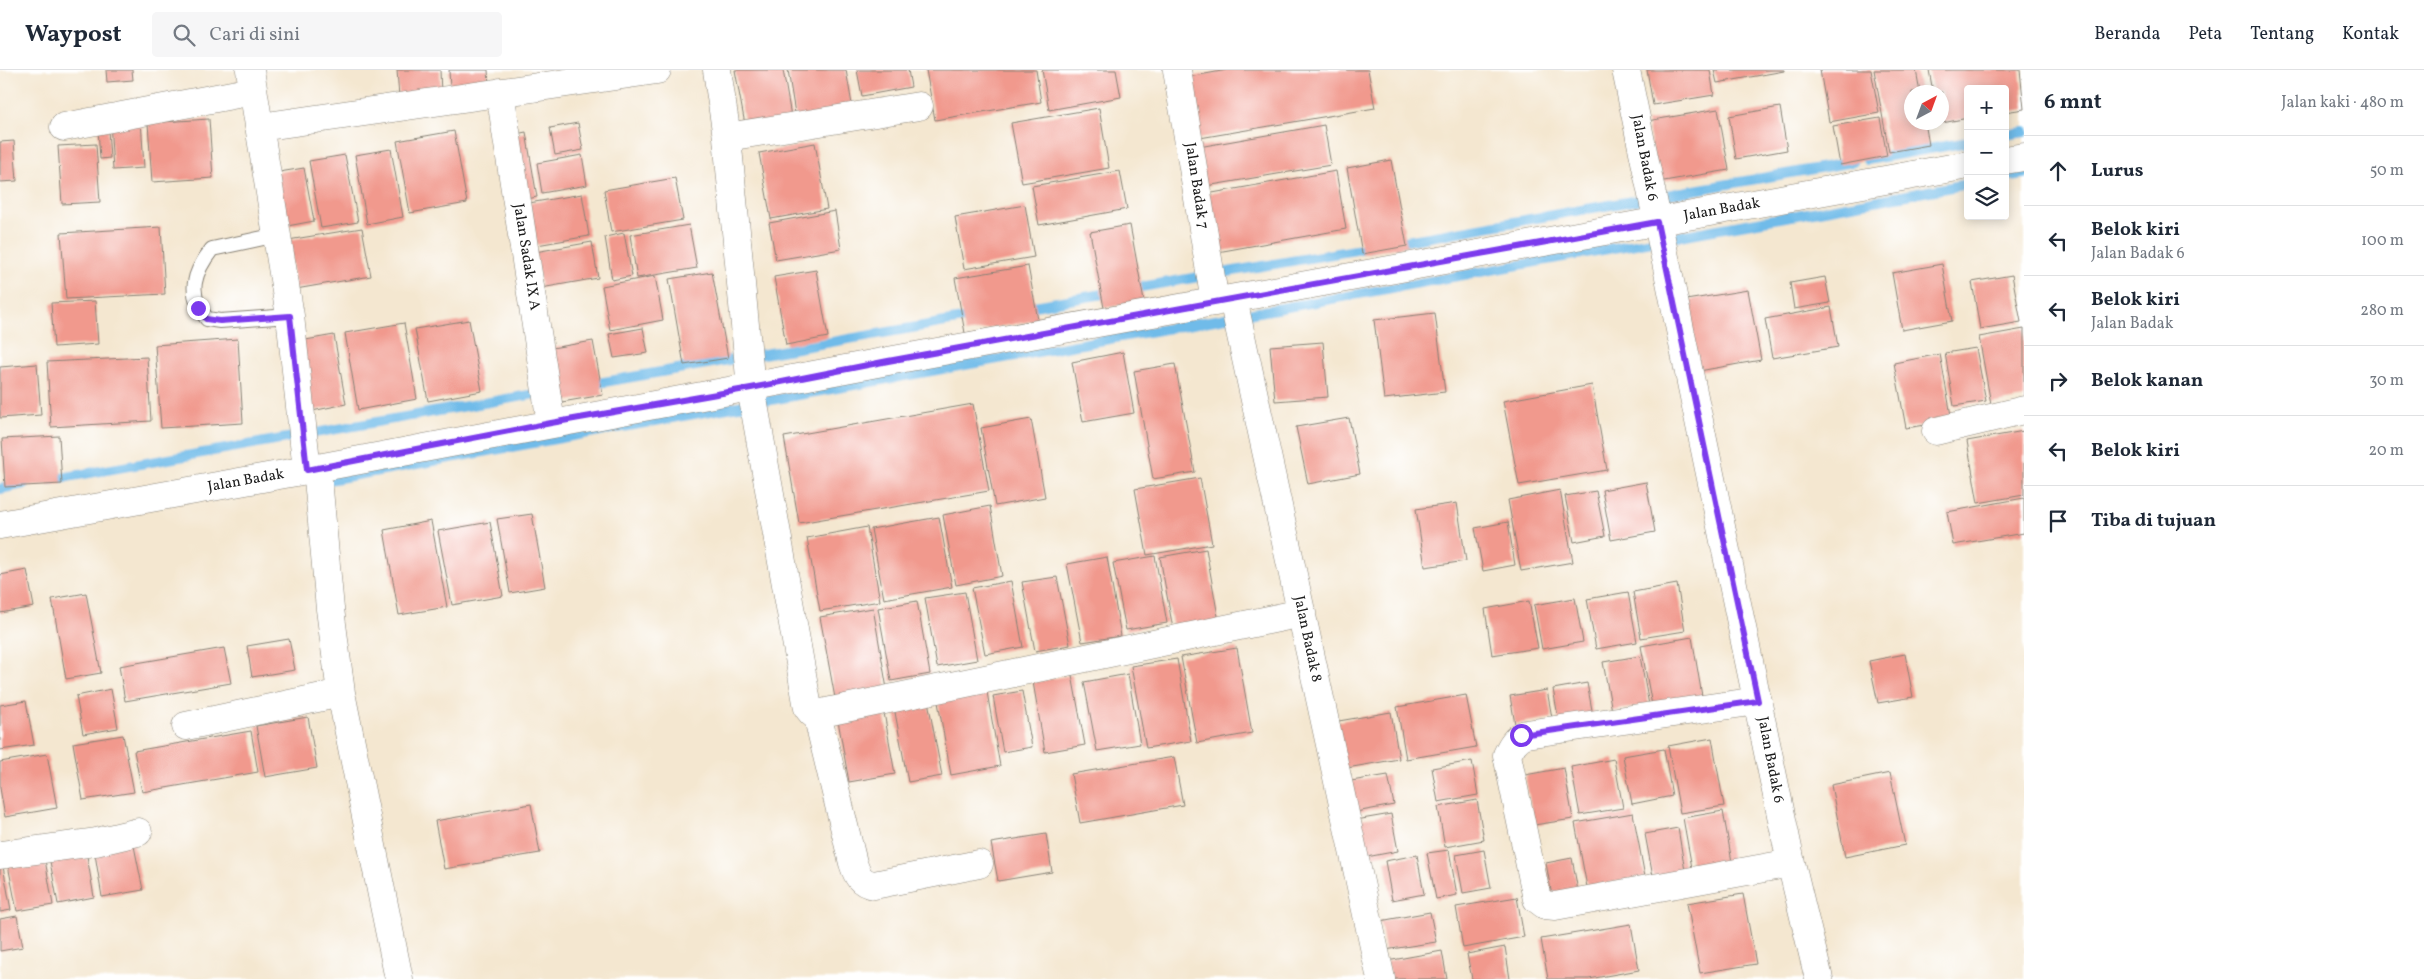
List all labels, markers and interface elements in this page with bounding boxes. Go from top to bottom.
search box [152,12,502,57]
text: Waypost [25,18,122,52]
icon: search [170,21,198,49]
text: Cari di sini [210,22,300,48]
text: Beranda [2094,22,2160,47]
text: Peta [2188,22,2222,47]
text: Tentang [2250,22,2314,47]
text: Kontak [2342,22,2399,47]
north arrow [1904,85,1949,130]
map controls [1964,85,2009,220]
button: + [1964,85,2009,130]
text: 6 mnt [2044,88,2102,117]
text: Jalan kaki · 480 m [2281,92,2404,114]
street label: Jalan Badak 6 [1625,113,1663,203]
button: − [1964,130,2009,175]
street label: Jalan Badak 7 [1179,141,1213,231]
icon: ahead [2044,157,2072,185]
text: Lurus [2091,158,2143,184]
text: 50 m [2370,160,2404,182]
button: layers [1964,175,2009,220]
street label: Jalan Badak [1682,193,1762,227]
street label: Jalan Sadak IX A [507,202,545,312]
text: Belok kiri [2091,217,2180,243]
icon: left [2044,227,2072,255]
text: 100 m [2361,230,2404,252]
text: Jalan Badak 6 [2091,243,2185,265]
text: Belok kiri [2091,287,2180,313]
route end [187,297,210,320]
icon: left [2044,297,2072,325]
text: 280 m [2360,300,2404,322]
text: Jalan Badak [2091,313,2173,335]
icon: right [2044,367,2072,395]
text: Belok kanan [2091,368,2203,394]
text: 30 m [2369,370,2404,392]
icon: left [2044,437,2072,465]
text: Belok kiri [2091,438,2180,464]
text: 20 m [2369,440,2404,462]
street label: Jalan Badak [206,464,286,498]
icon: arrive [2044,507,2072,535]
text: Tiba di tujuan [2091,508,2216,534]
street label: Jalan Badak 8 [1288,594,1326,684]
street label: Jalan Badak 6 [1751,715,1789,805]
route start [1510,724,1533,747]

